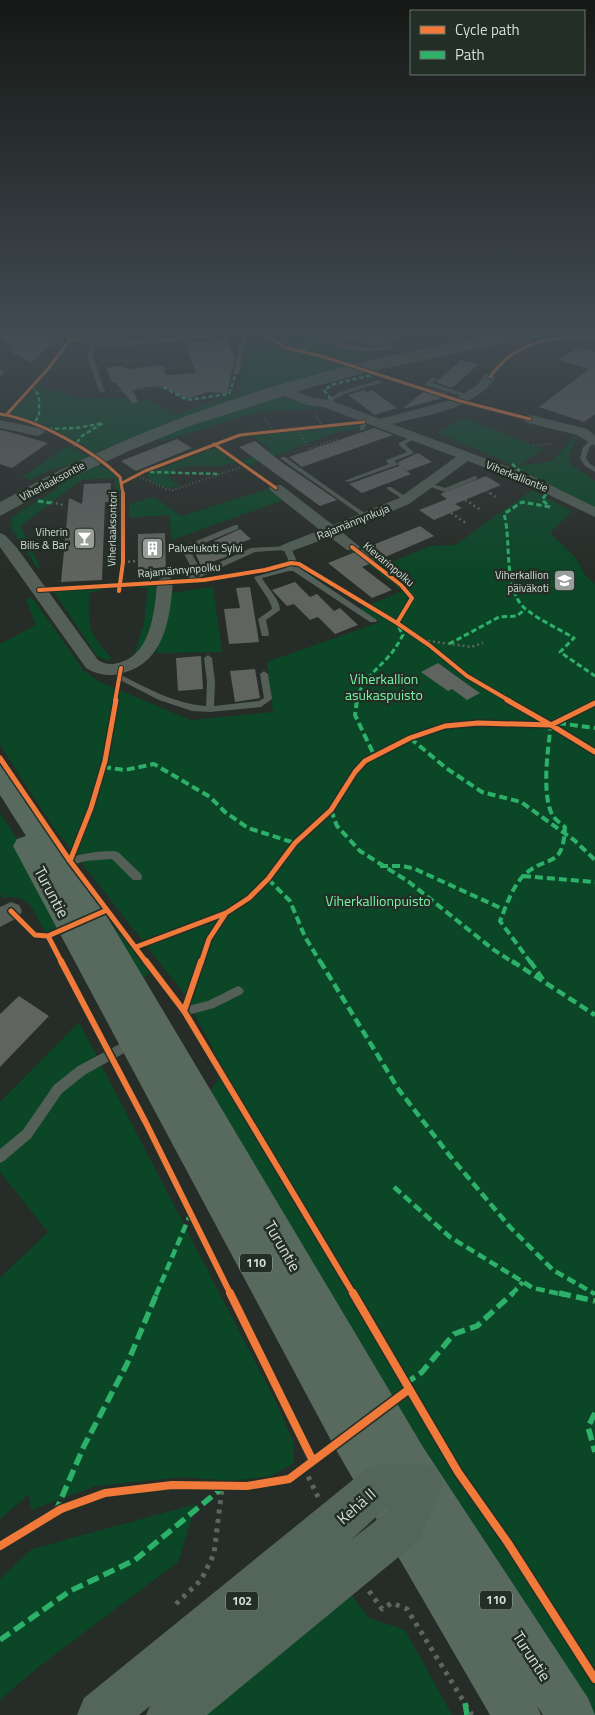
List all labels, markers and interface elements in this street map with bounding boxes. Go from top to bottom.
legend [410,10,585,75]
text: Cycle path [455,18,520,41]
text: Path [455,43,485,66]
street label: Viherkalliontie [483,456,551,496]
street label: Viherlaaksontie [17,457,88,505]
street label: Viherlaaksontori [103,491,121,567]
street label: Rajamännynkuja [314,500,392,544]
place label: Viherin Bilis & Bar [20,524,68,553]
bar icon: Viherin Bilis & Bar [72,526,96,550]
building icon: Palvelukoti Sylvi [140,536,164,560]
street label: Kievarinpolku [360,538,418,590]
place label: Palvelukoti Sylvi [168,540,243,556]
street label: Rajamännynpolku [137,558,221,582]
place label: Viherkallion päiväkoti [495,567,549,596]
school or university icon: Viherkallion päiväkoti [553,569,577,593]
park label: Viherkallion asukaspuisto [345,668,423,705]
street label: Turuntie [28,862,76,922]
park label: Viherkallionpuisto [325,890,431,911]
street label: Turuntie [259,1216,307,1276]
road number: 110 [240,1254,272,1272]
street label: Kehä II [331,1482,381,1530]
road number: 110 [480,1590,512,1610]
road number: 102 [226,1592,258,1610]
street label: Turuntie [507,1626,557,1686]

